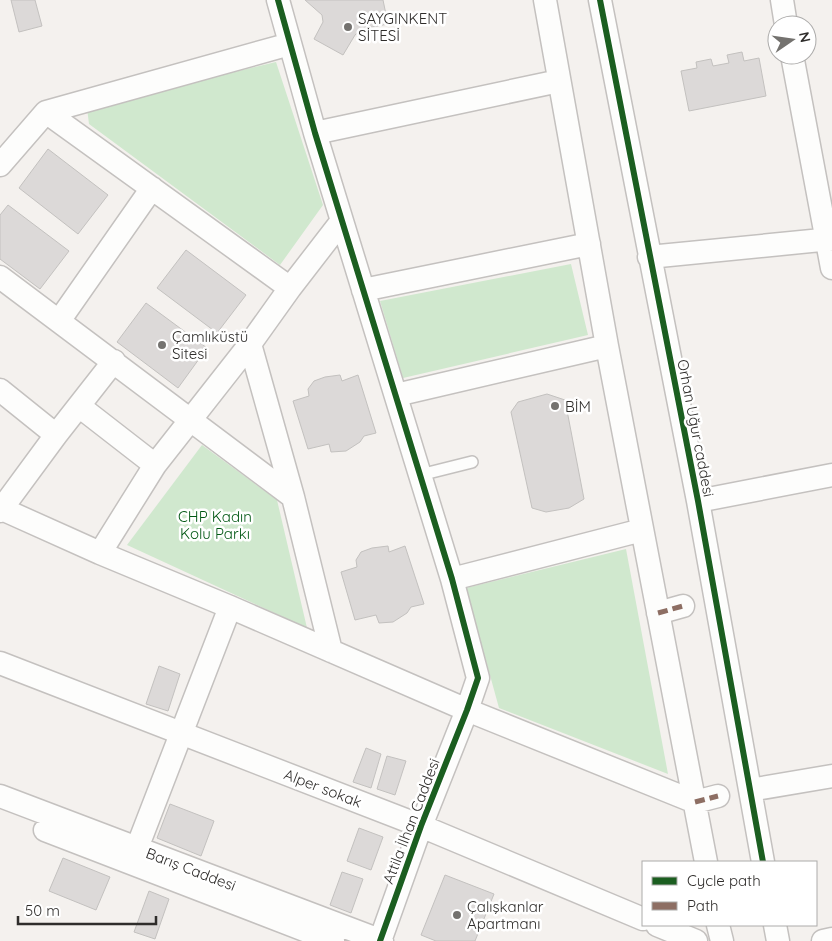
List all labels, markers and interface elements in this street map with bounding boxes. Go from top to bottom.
place label: SAYGINKENT SİTESİ [358,9,447,45]
north arrow [767,15,817,65]
marker: SAYGINKENT SİTESİ [342,21,354,33]
text: N [795,30,815,44]
place label: Çamlıküstü Sitesi [172,327,248,363]
marker: Çamlıküstü Sitesi [156,339,168,351]
street label: Orhan Uğur caddesi [673,358,719,498]
place label: BİM [565,397,591,416]
marker: BİM [549,400,561,412]
park label: CHP Kadın Kolu Parkı [178,507,252,543]
street label: Attila İlhan Caddesi [378,756,444,886]
street label: Alper sokak [281,764,365,812]
street label: Barış Caddesi [143,843,239,895]
legend [642,861,817,926]
text: Cycle path [687,871,761,890]
scale bar [18,894,155,926]
text: Path [687,896,719,915]
place label: Çalışkanlar Apartmanı [467,897,544,933]
text: 50 m [25,901,60,920]
marker: Çalışkanlar Apartmanı [451,909,463,921]

